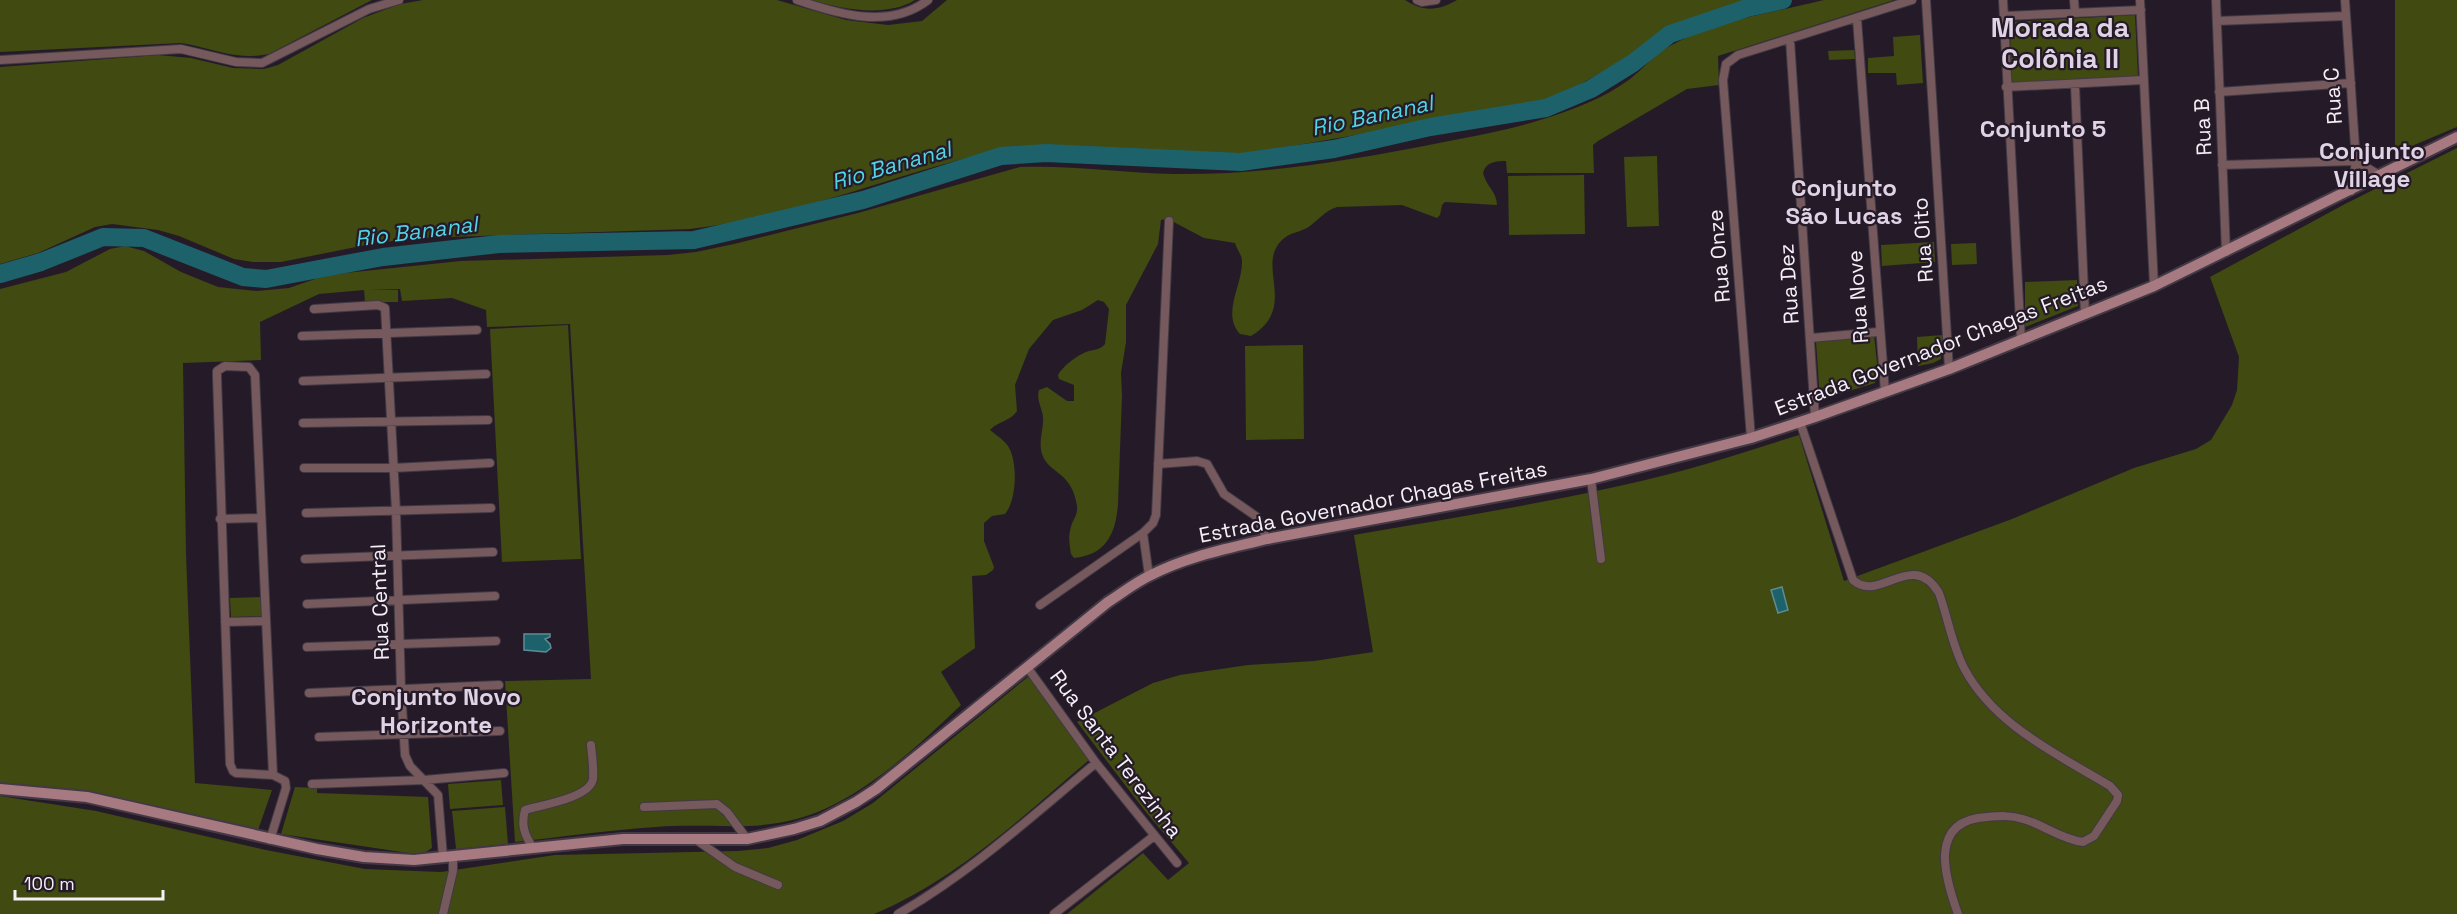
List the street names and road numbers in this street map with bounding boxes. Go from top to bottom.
street label: Rua C [2317,67,2348,125]
street label: Rua B [2188,98,2217,156]
street label: Rua Oito [1906,197,1939,283]
street label: Rua Onze [1701,208,1736,304]
street label: Rua Dez [1772,243,1805,325]
street label: Rua Nove [1841,250,1874,345]
street label: Estrada Governador Chagas Freitas [1771,270,2111,422]
street label: Estrada Governador Chagas Freitas [1197,454,1549,549]
street label: Rua Central [364,543,395,661]
street label: Rua Santa Terezinha [1044,664,1189,843]

